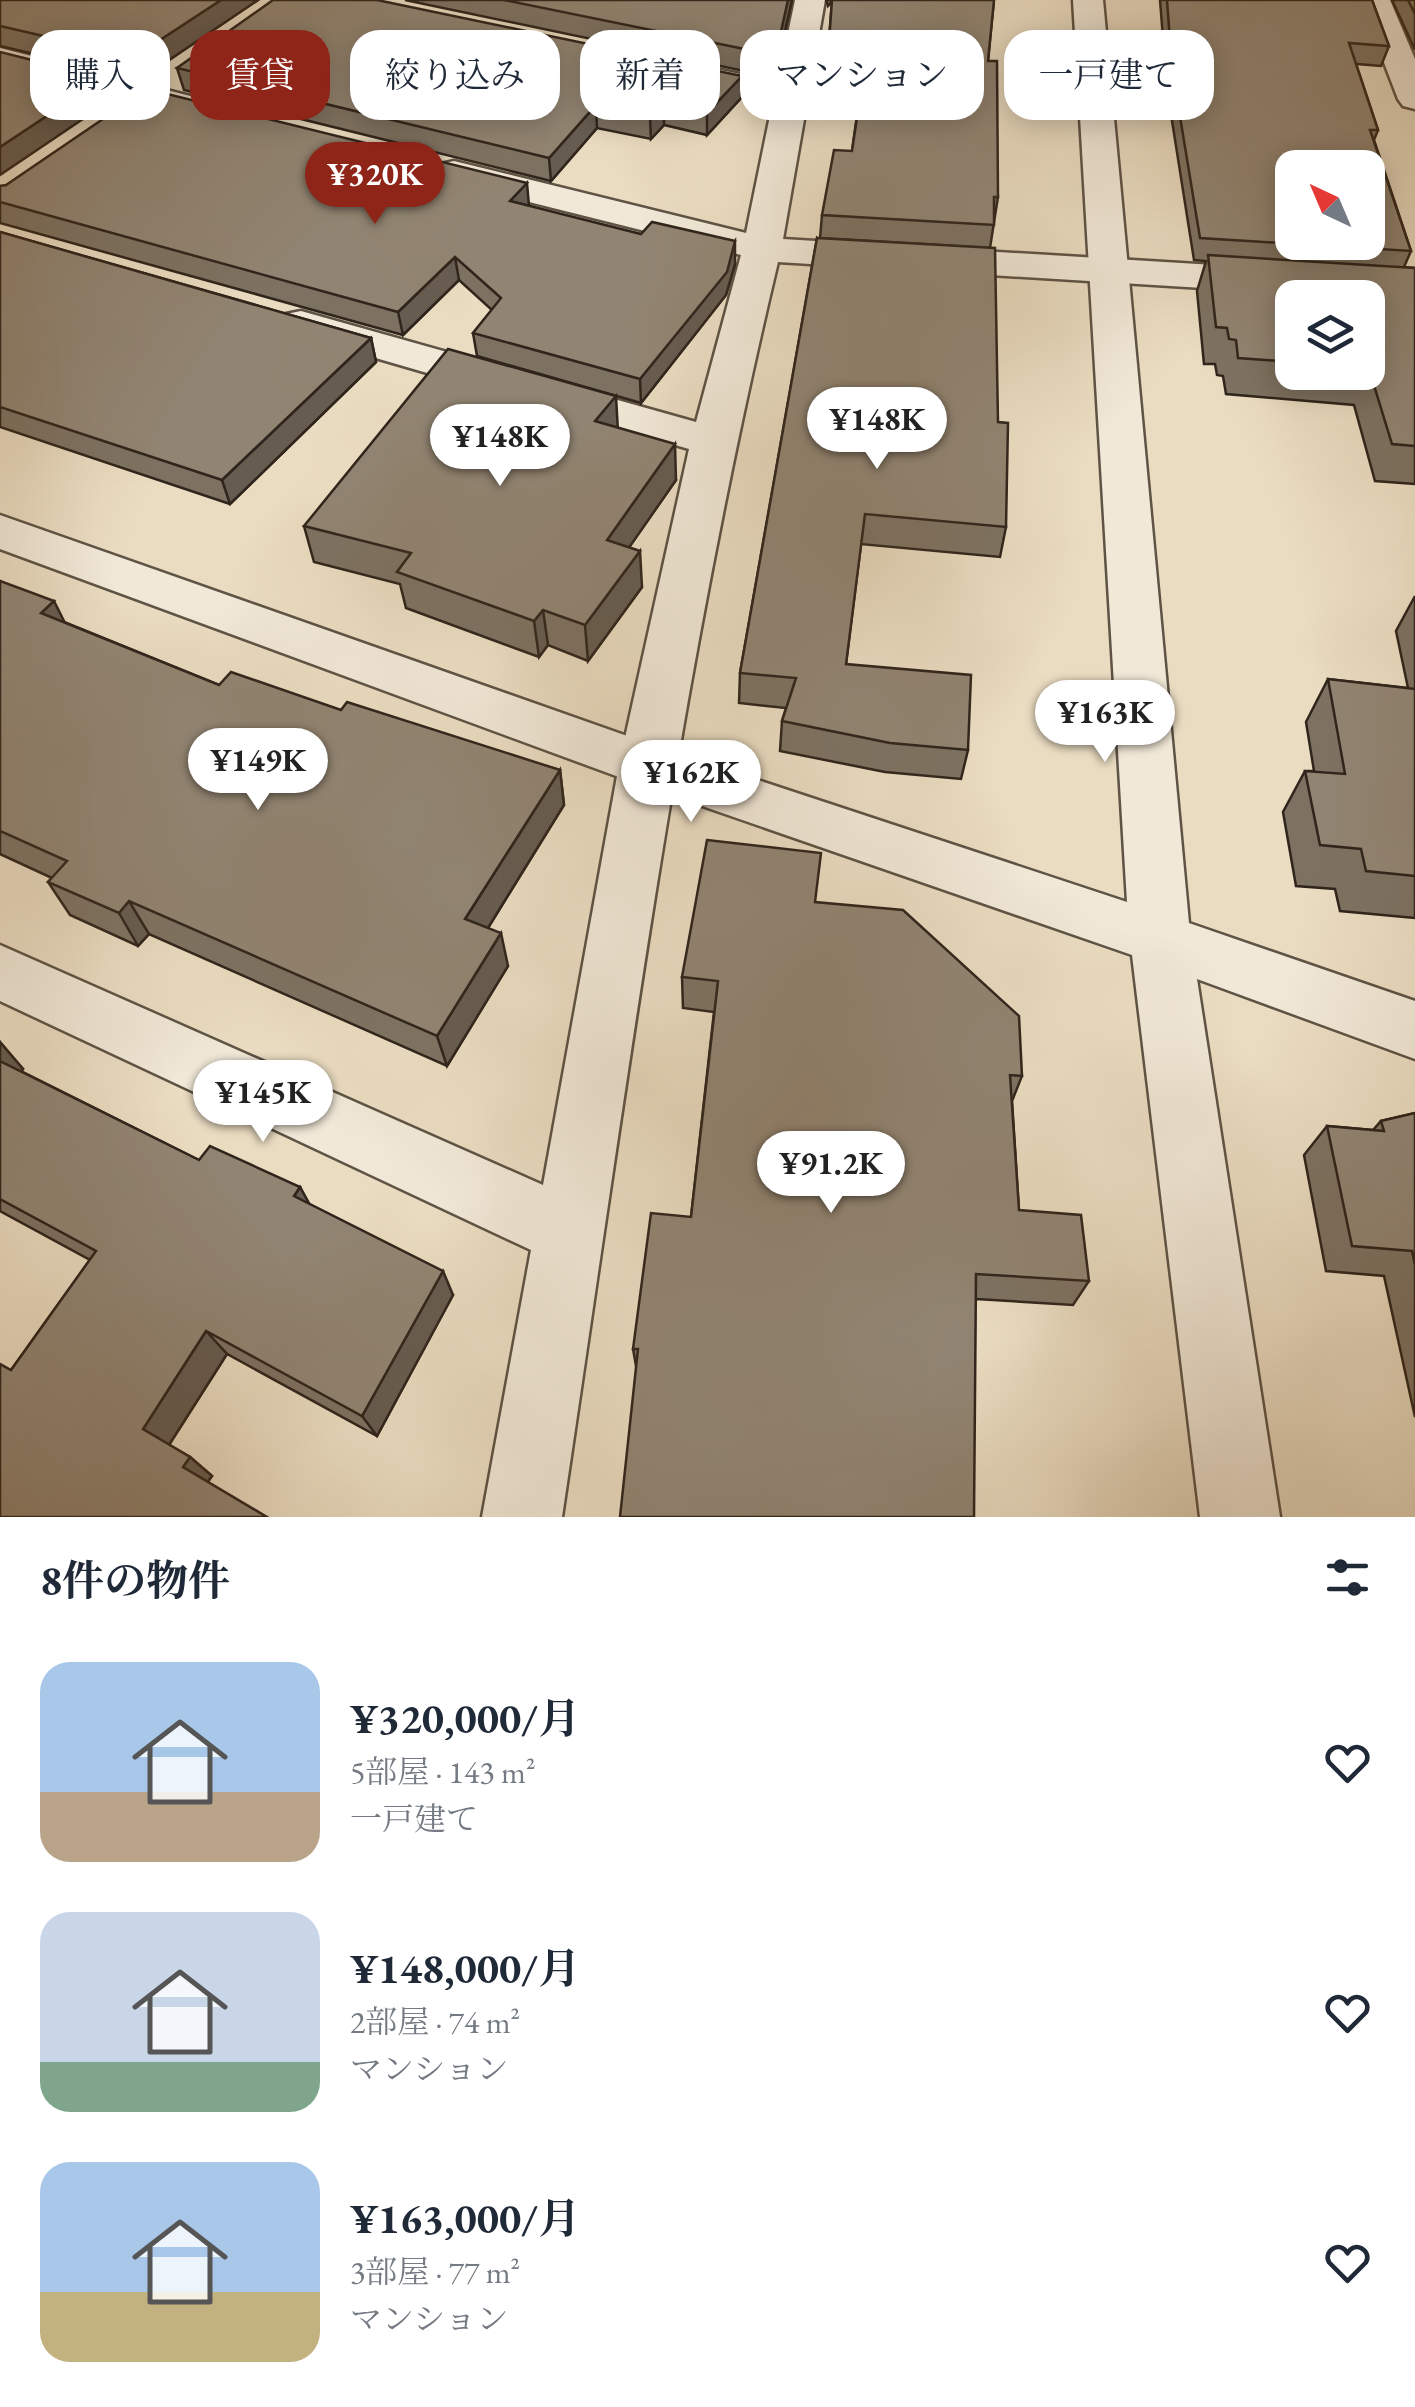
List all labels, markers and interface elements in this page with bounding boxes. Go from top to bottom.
chip: 購入 [30,30,170,120]
chip: 賃貸 [190,30,330,120]
chip: 絞り込み [350,30,560,120]
chip: 新着 [580,30,720,120]
chip: マンション [740,30,984,120]
chip: 一戸建て [1004,30,1214,120]
pin: ¥320K [305,142,445,227]
north arrow [1275,150,1385,260]
map controls [1275,150,1385,390]
text: ¥320K [327,153,423,195]
button: layers [1275,280,1385,390]
pin: ¥148K [807,387,947,472]
text: ¥148K [829,398,925,440]
pin: ¥148K [430,404,570,489]
text: ¥148K [452,415,548,457]
pin: ¥163K [1035,680,1175,765]
text: ¥163K [1057,691,1153,733]
pin: ¥149K [188,728,328,813]
text: ¥149K [210,739,306,781]
pin: ¥162K [621,740,761,825]
text: ¥162K [643,751,739,793]
pin: ¥145K [193,1060,333,1145]
text: ¥145K [215,1071,311,1113]
pin: ¥91.2K [750,1131,912,1216]
text: ¥91.2K [779,1142,883,1184]
icon: filters [1320,1550,1375,1605]
text: 8件の物件 [40,1553,230,1608]
text: ¥320,000/月 [350,1691,580,1746]
icon: home [120,1702,240,1822]
icon: heart [1320,1735,1375,1790]
text: 5部屋 · 143 m² [350,1751,536,1793]
text: 一戸建て [350,1798,478,1840]
text: ¥148,000/月 [350,1941,580,1996]
icon: home [120,1952,240,2072]
icon: heart [1320,1985,1375,2040]
text: 2部屋 · 74 m² [350,2001,520,2043]
text: マンション [350,2048,509,2090]
text: ¥163,000/月 [350,2191,580,2246]
icon: home [120,2202,240,2322]
icon: heart [1320,2235,1375,2290]
text: 3部屋 · 77 m² [350,2251,520,2293]
text: マンション [350,2298,509,2340]

